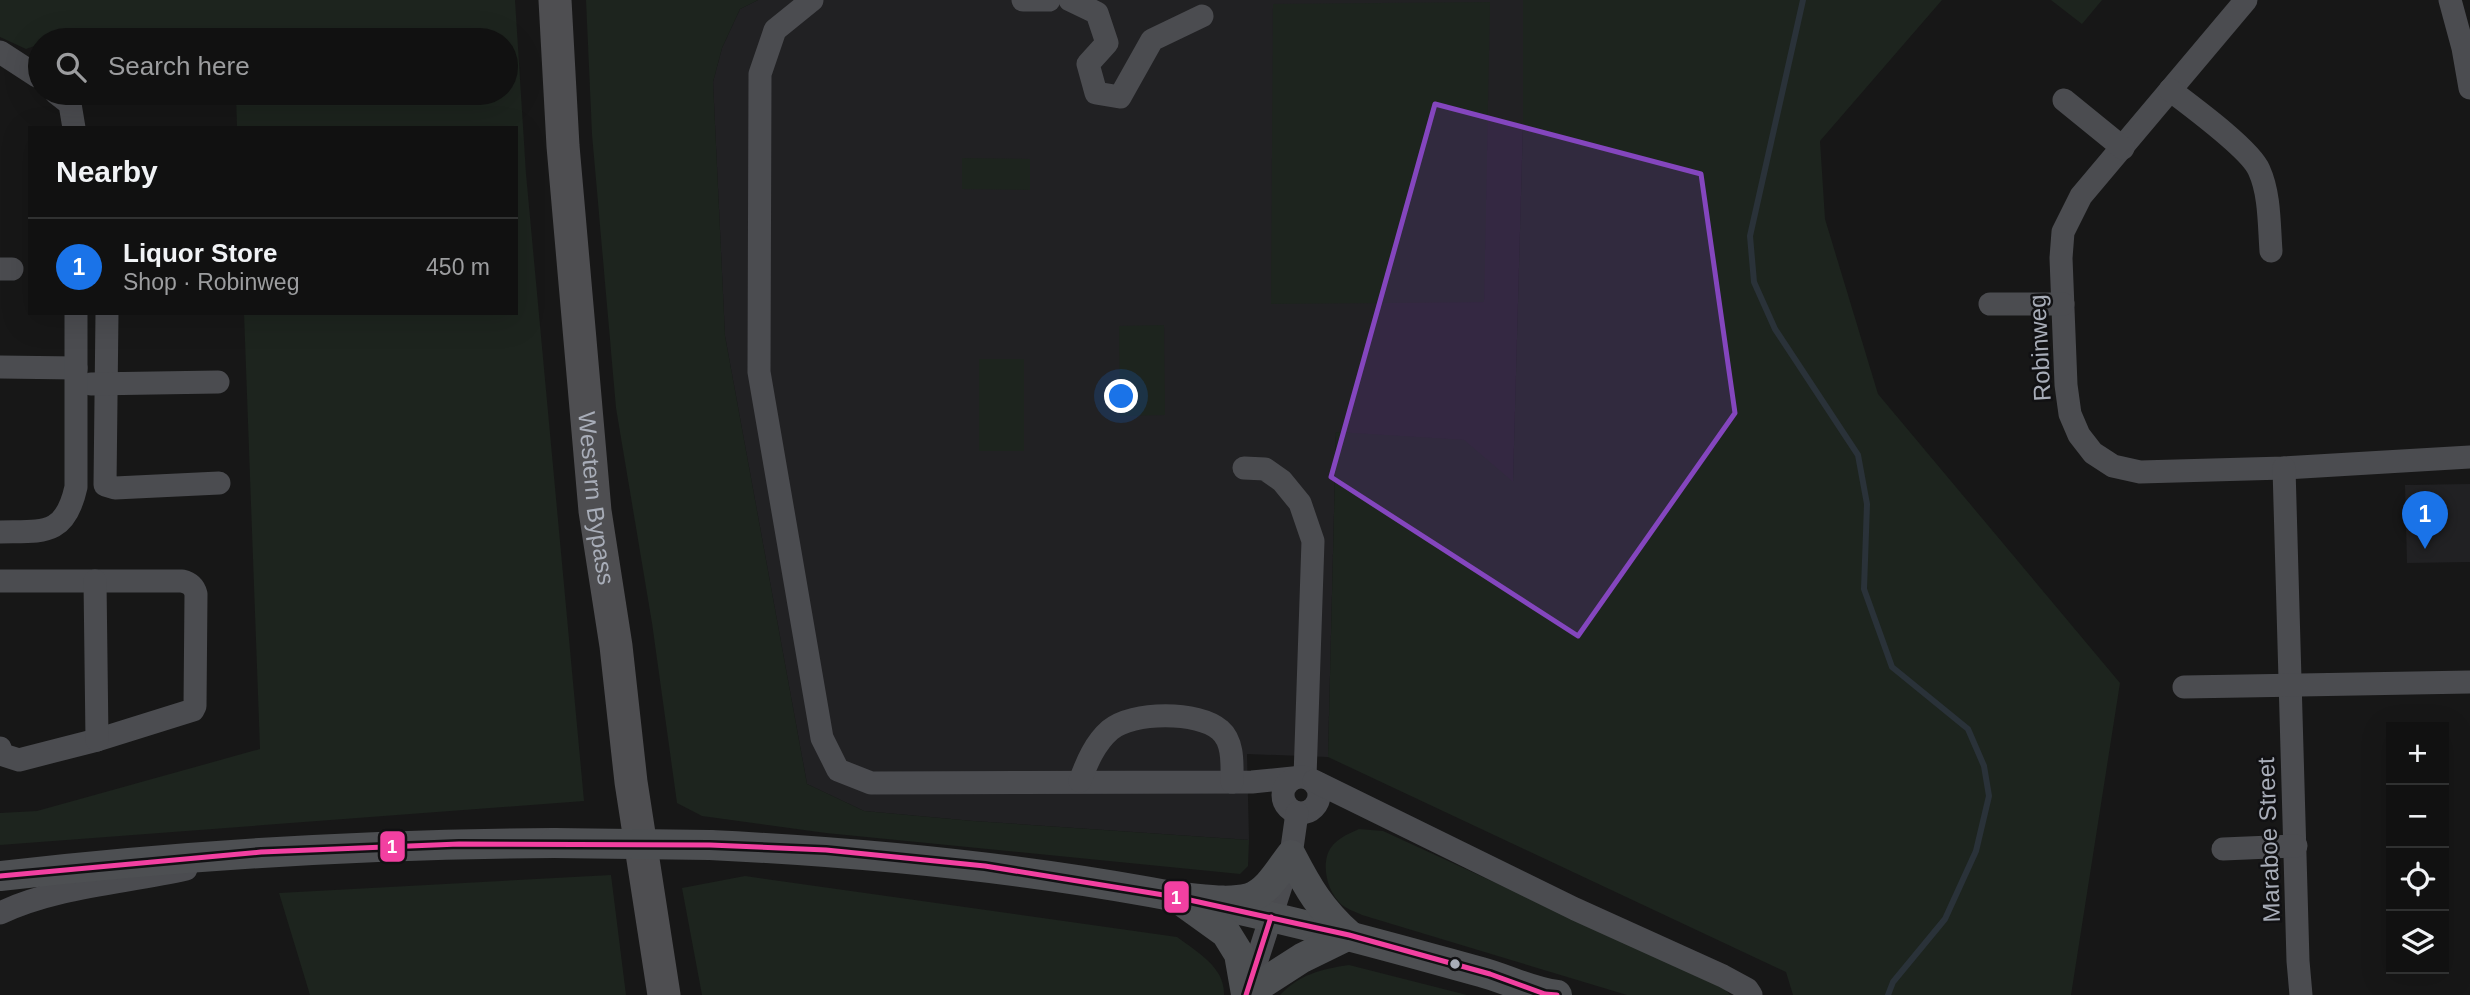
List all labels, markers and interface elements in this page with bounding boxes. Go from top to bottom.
search box [28,28,518,105]
icon: search [52,48,90,86]
text: Search here [108,51,250,81]
text: Nearby [56,155,158,188]
text: Liquor Store [123,238,278,268]
text: 1 [73,254,85,280]
text: 450 m [426,254,490,280]
text: Shop · Robinweg [123,269,299,295]
street label: Robinweg [2023,294,2056,402]
your location [1104,379,1138,413]
street label: Western Bypass [573,410,620,587]
pin: 1 [2402,491,2448,549]
map controls [2386,722,2449,974]
button: + [2386,722,2449,785]
street label: Maraboe Street [2252,757,2285,923]
button: − [2386,785,2449,848]
line badge: 1 [379,830,406,863]
text: 1 [387,836,398,857]
button: locate [2386,848,2449,911]
line badge: 1 [1163,880,1190,914]
text: 1 [1171,887,1182,908]
button: layers [2386,911,2449,974]
unlabelled marker [1448,957,1462,971]

